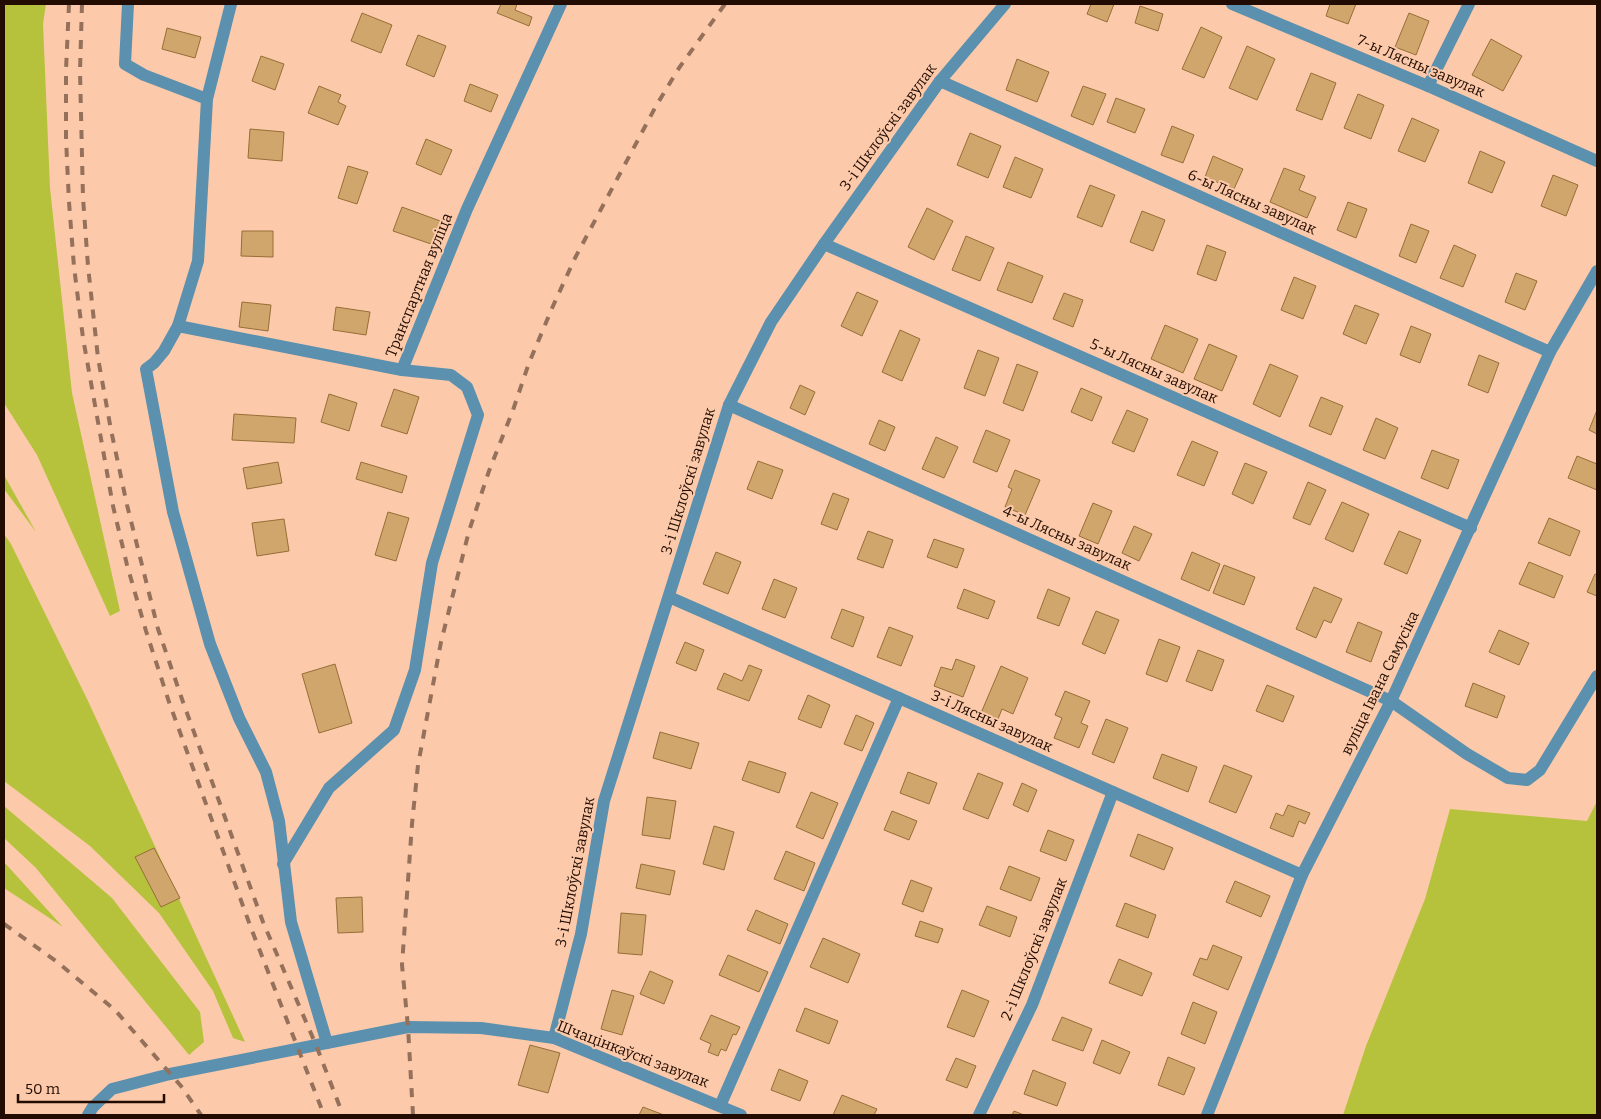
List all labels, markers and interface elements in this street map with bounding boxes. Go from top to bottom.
street label: 7-ы Лясны завулак [1354,31,1488,101]
street label: 3-і Шклоўскі завулак [836,60,940,194]
street label: 6-ы Лясны завулак [1185,166,1319,239]
street label: Транспартная вуліца [382,210,456,360]
street label: 5-ы Лясны завулак [1087,335,1221,407]
street label: 3-і Шклоўскі завулак [657,405,719,557]
street label: 4-ы Лясны завулак [1000,502,1134,575]
street label: вуліца Івана Самусіка [1337,608,1423,758]
street label: 3-і Лясны завулак [928,686,1056,756]
street label: 3-і Шклоўскі завулак [552,795,598,949]
street label: 2-і Шклоўскі завулак [997,875,1071,1023]
street label: Шчацінкаўскі завулак [555,1017,712,1091]
scale bar [18,1072,164,1104]
text: 50 m [25,1080,61,1098]

